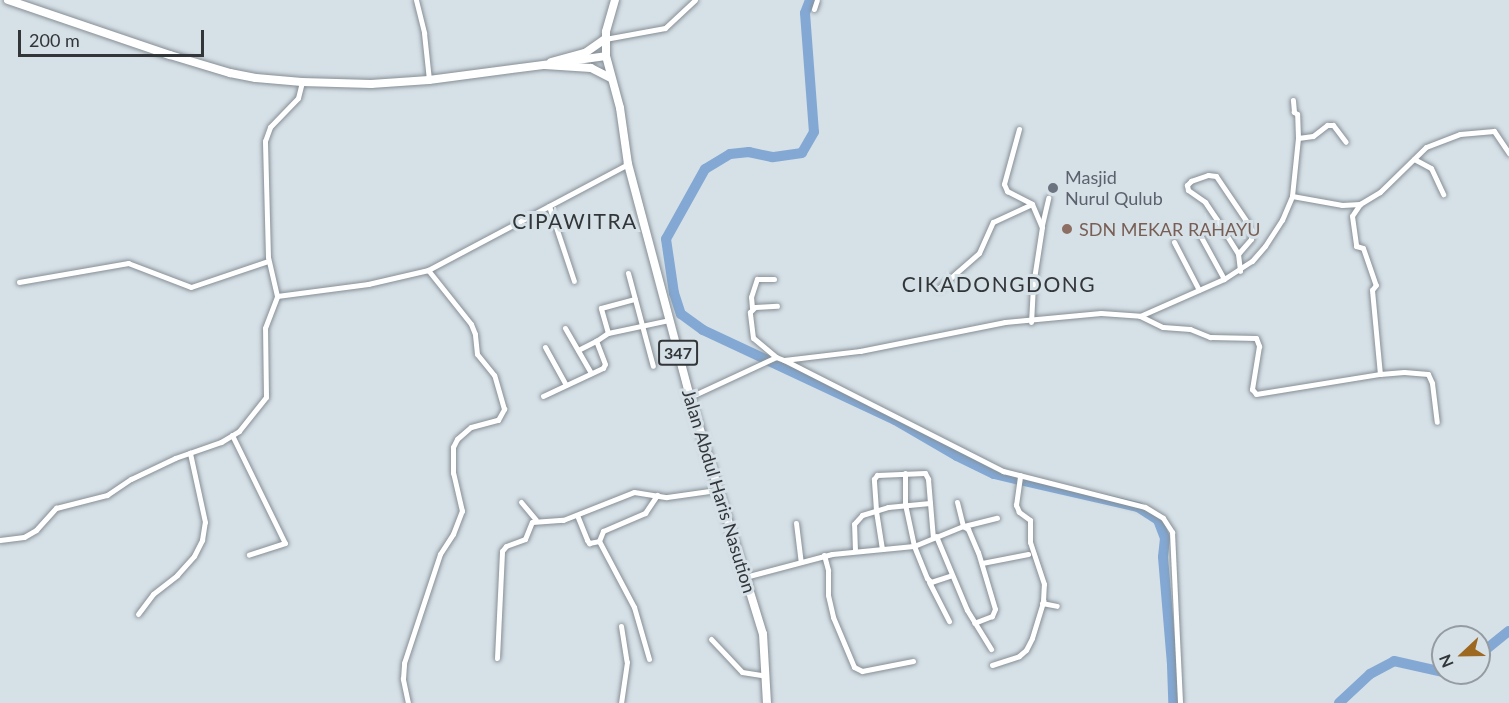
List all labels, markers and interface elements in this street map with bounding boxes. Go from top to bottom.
scale bar [21,18,207,56]
text: 200 m [29,29,80,51]
place label: Masjid Nurul Qulub [1065,167,1163,210]
marker: Masjid Nurul Qulub [1046,181,1060,195]
district label: CIPAWITRA [512,208,638,234]
place label: SDN MEKAR RAHAYU [1079,218,1261,240]
marker: SDN MEKAR RAHAYU [1060,222,1074,236]
district label: CIKADONGDONG [902,271,1096,297]
road number: 347 [657,340,699,366]
street label: Jalan Abdul Haris Nasution [678,386,760,596]
north arrow [1431,625,1491,685]
text: N [1435,652,1457,670]

